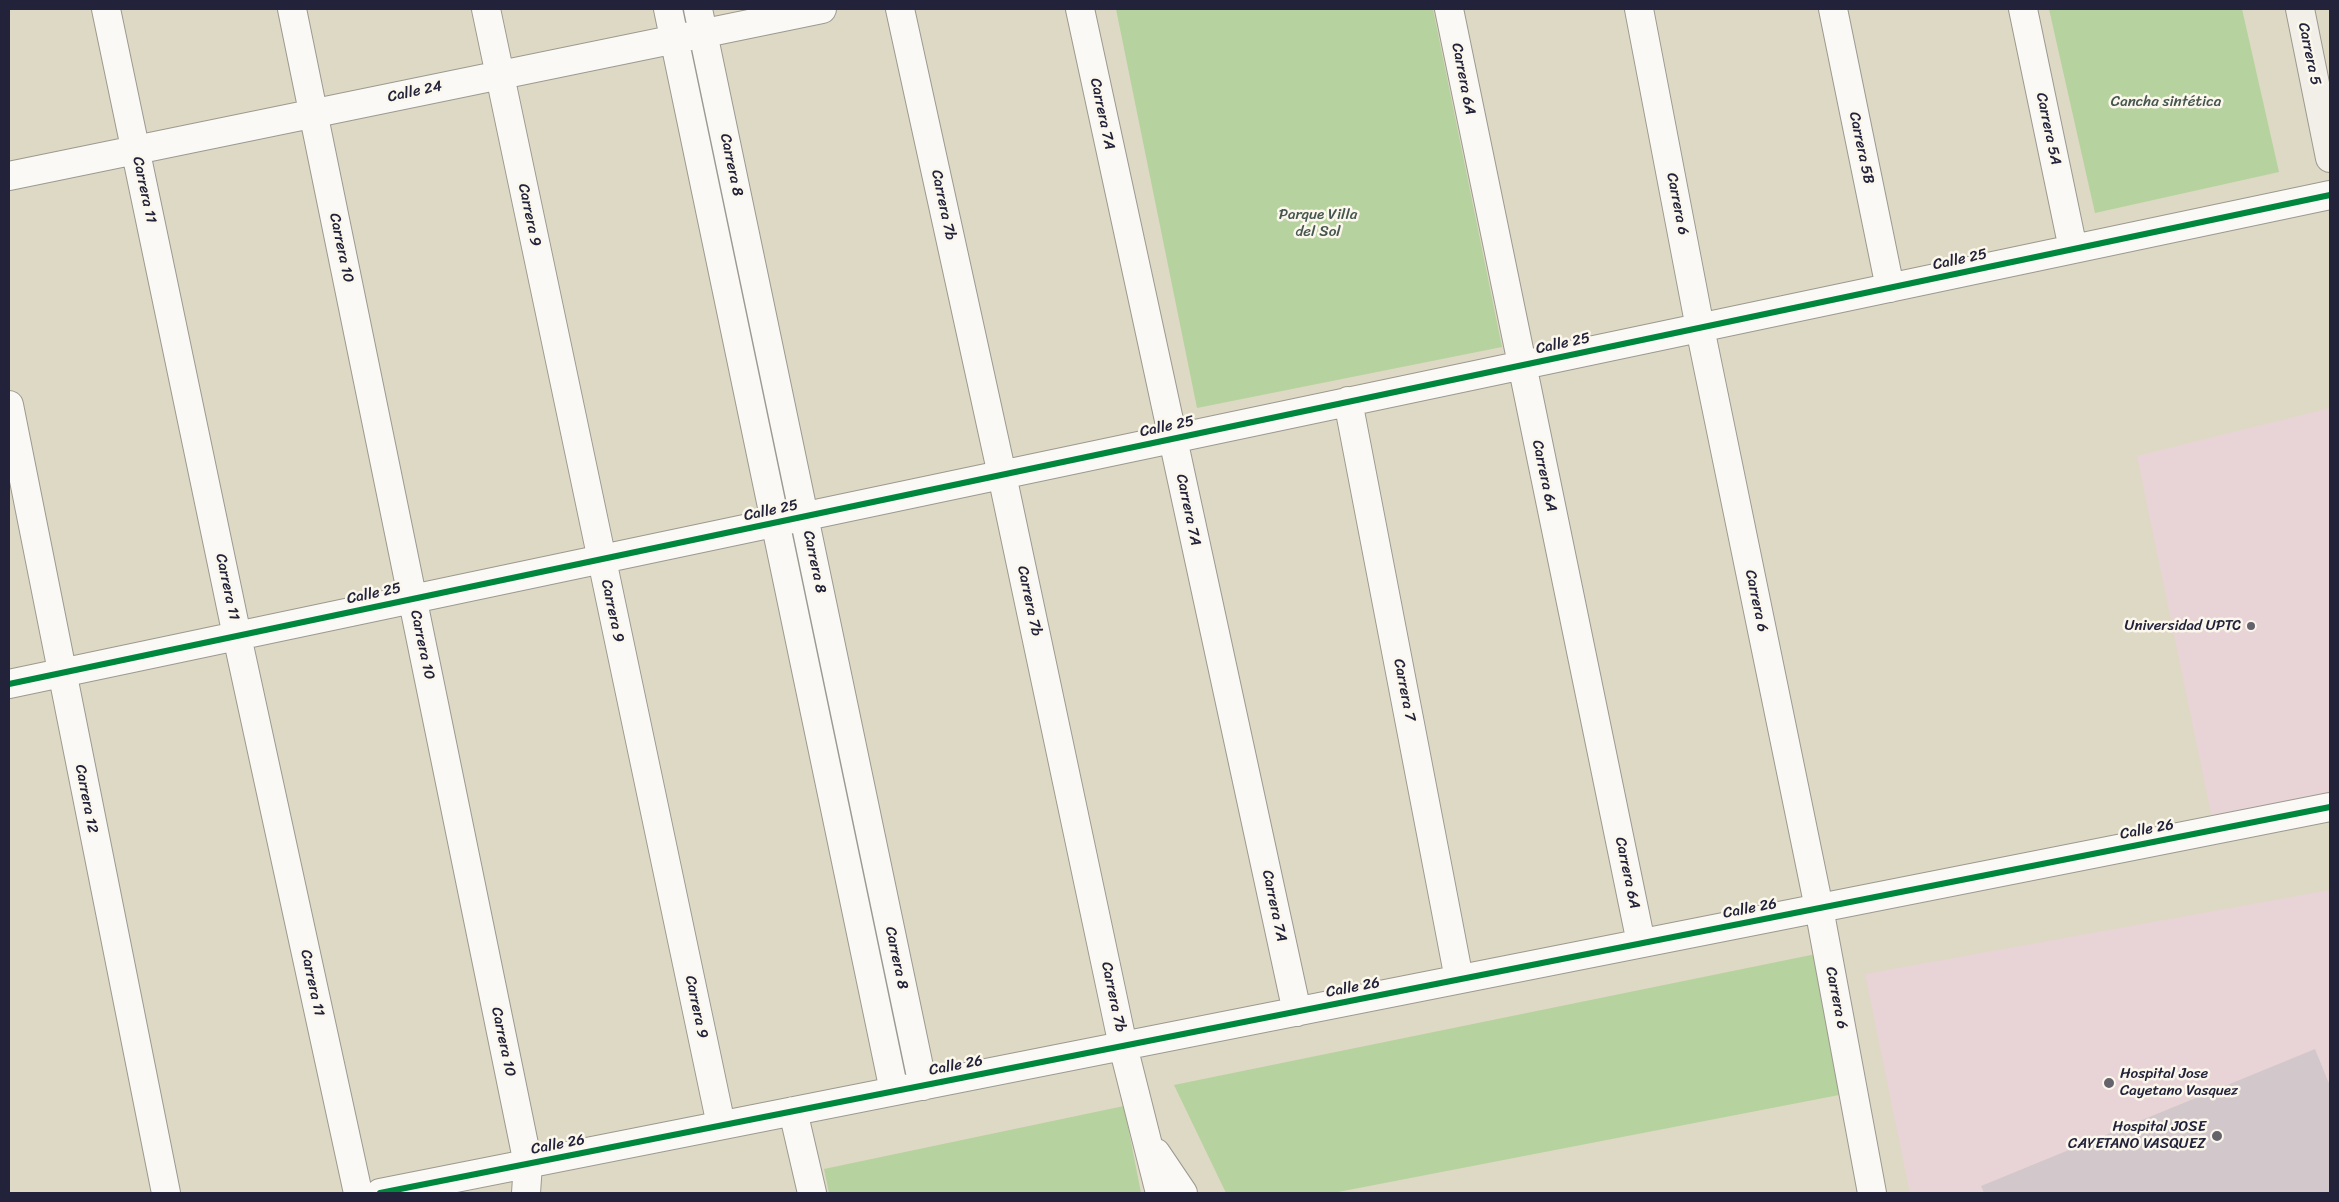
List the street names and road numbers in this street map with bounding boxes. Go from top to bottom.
street label: Carrera 5 [2294,21,2324,87]
street label: Carrera 6A [1447,42,1479,116]
street label: Carrera 7A [1086,76,1118,152]
street label: Calle 24 [386,77,444,107]
street label: Carrera 5A [2032,91,2064,167]
street label: Carrera 5B [1845,110,1877,186]
street label: Carrera 8 [716,132,746,198]
street label: Carrera 11 [128,155,160,225]
street label: Carrera 7b [927,168,959,242]
street label: Carrera 6 [1662,171,1692,237]
street label: Carrera 9 [514,182,544,248]
street label: Carrera 10 [325,212,357,284]
street label: Calle 25 [1931,245,1989,275]
street label: Calle 25 [1534,329,1592,359]
street label: Calle 25 [1138,412,1196,442]
street label: Carrera 6A [1528,439,1560,513]
street label: Carrera 7A [1172,472,1204,548]
street label: Calle 25 [742,496,800,526]
street label: Carrera 8 [799,529,829,595]
street label: Carrera 11 [211,552,243,622]
street label: Carrera 7b [1013,564,1045,638]
street label: Carrera 6 [1741,568,1771,634]
street label: Carrera 9 [597,578,627,644]
street label: Calle 25 [345,579,403,609]
street label: Carrera 10 [406,609,438,681]
street label: Carrera 7 [1389,657,1419,723]
street label: Carrera 12 [71,763,101,835]
street label: Calle 26 [2119,816,2175,844]
street label: Carrera 6A [1611,836,1643,910]
street label: Carrera 7A [1258,868,1290,944]
street label: Calle 26 [1722,895,1778,923]
street label: Carrera 8 [881,925,911,991]
street label: Carrera 11 [296,948,328,1018]
street label: Carrera 7b [1097,960,1129,1034]
street label: Carrera 6 [1821,965,1851,1031]
street label: Carrera 9 [681,974,711,1040]
street label: Calle 26 [1325,974,1381,1002]
street label: Carrera 10 [487,1006,519,1078]
street label: Calle 26 [928,1052,984,1080]
street label: Calle 26 [530,1131,586,1159]

